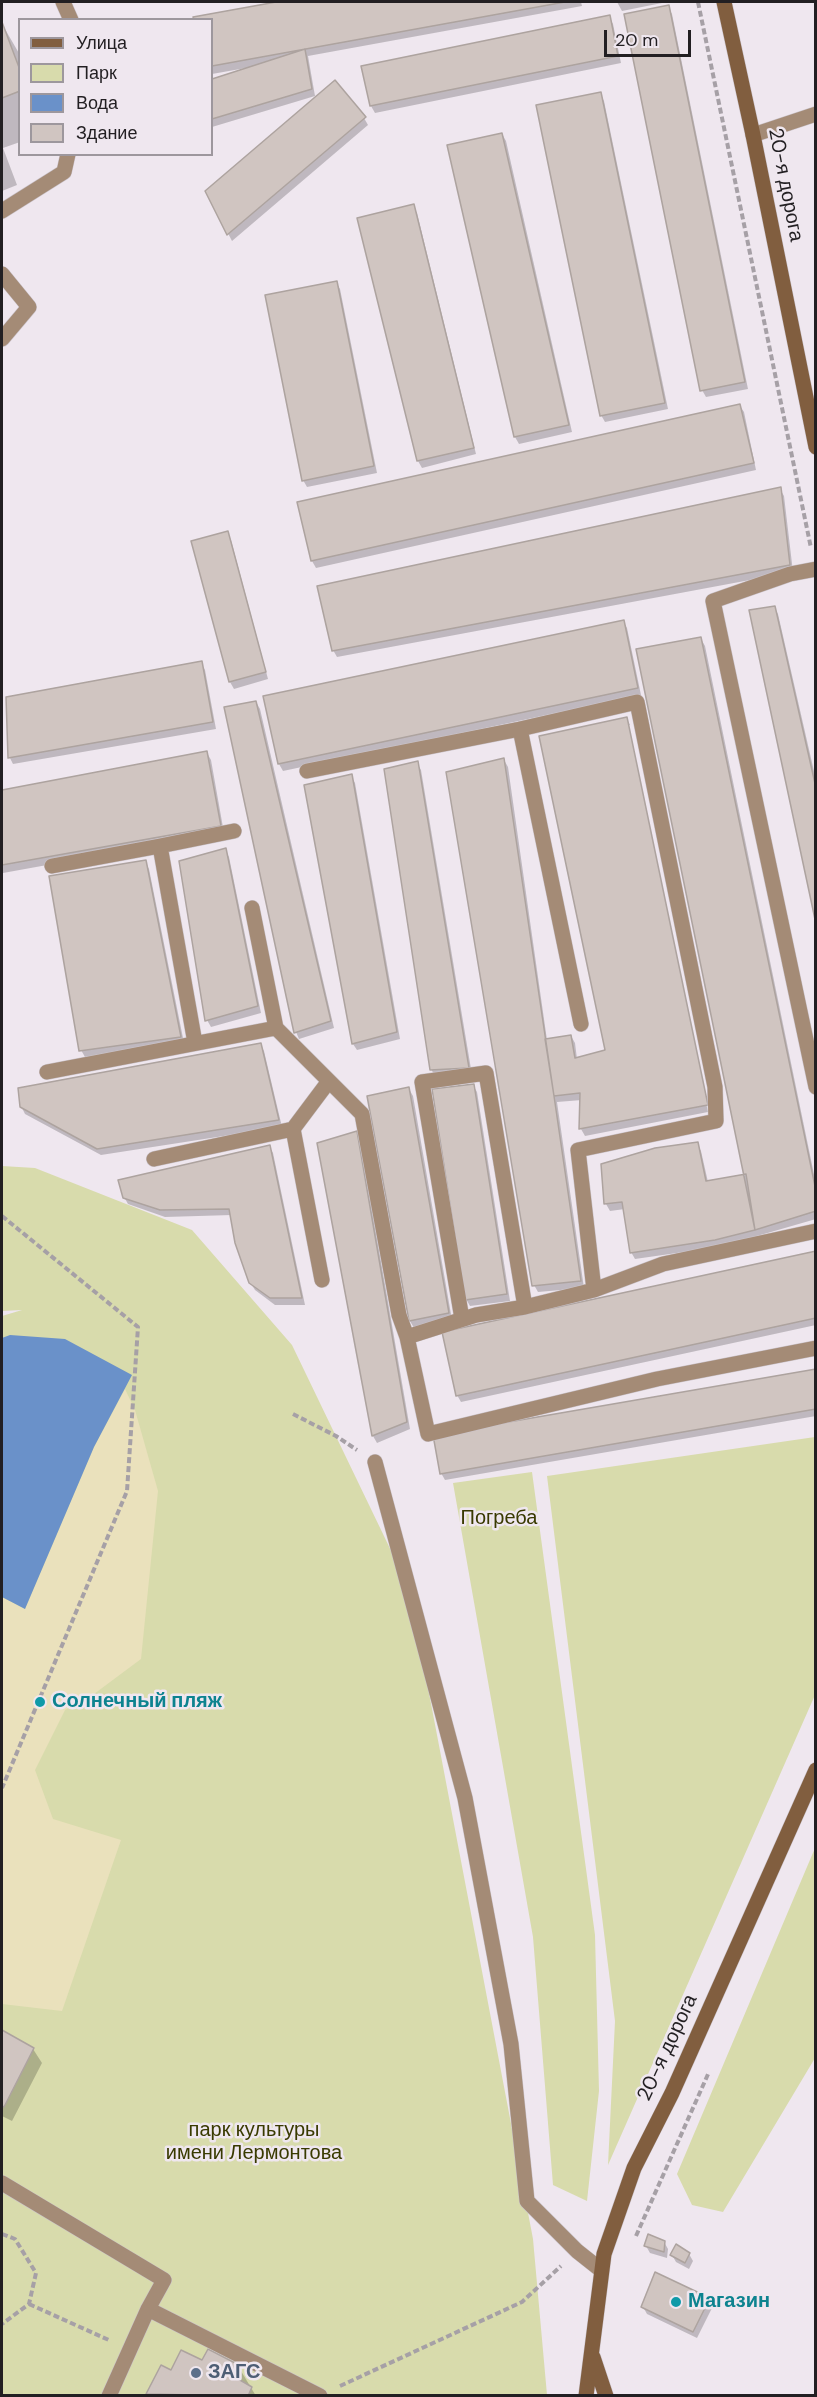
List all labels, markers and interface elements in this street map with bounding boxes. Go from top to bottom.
legend [18,18,213,156]
scale bar [607,18,694,56]
text: 20 m [615,28,658,52]
text: Улица [76,31,127,55]
text: Парк [76,61,117,85]
text: Вода [76,91,118,115]
text: Здание [76,121,137,145]
street label: 20-я дорога [762,126,808,244]
park label: Погреба [461,1507,537,1531]
place label: Солнечный пляж [52,1690,222,1714]
marker: Солнечный пляж [33,1695,47,1709]
street label: 20-я дорога [633,1991,703,2105]
park label: парк культуры имени Лермонтова [166,2119,342,2166]
place label: Магазин [688,2290,770,2314]
marker: Магазин [669,2295,683,2309]
place label: ЗАГС [208,2361,260,2385]
marker: ЗАГС [189,2366,203,2380]

